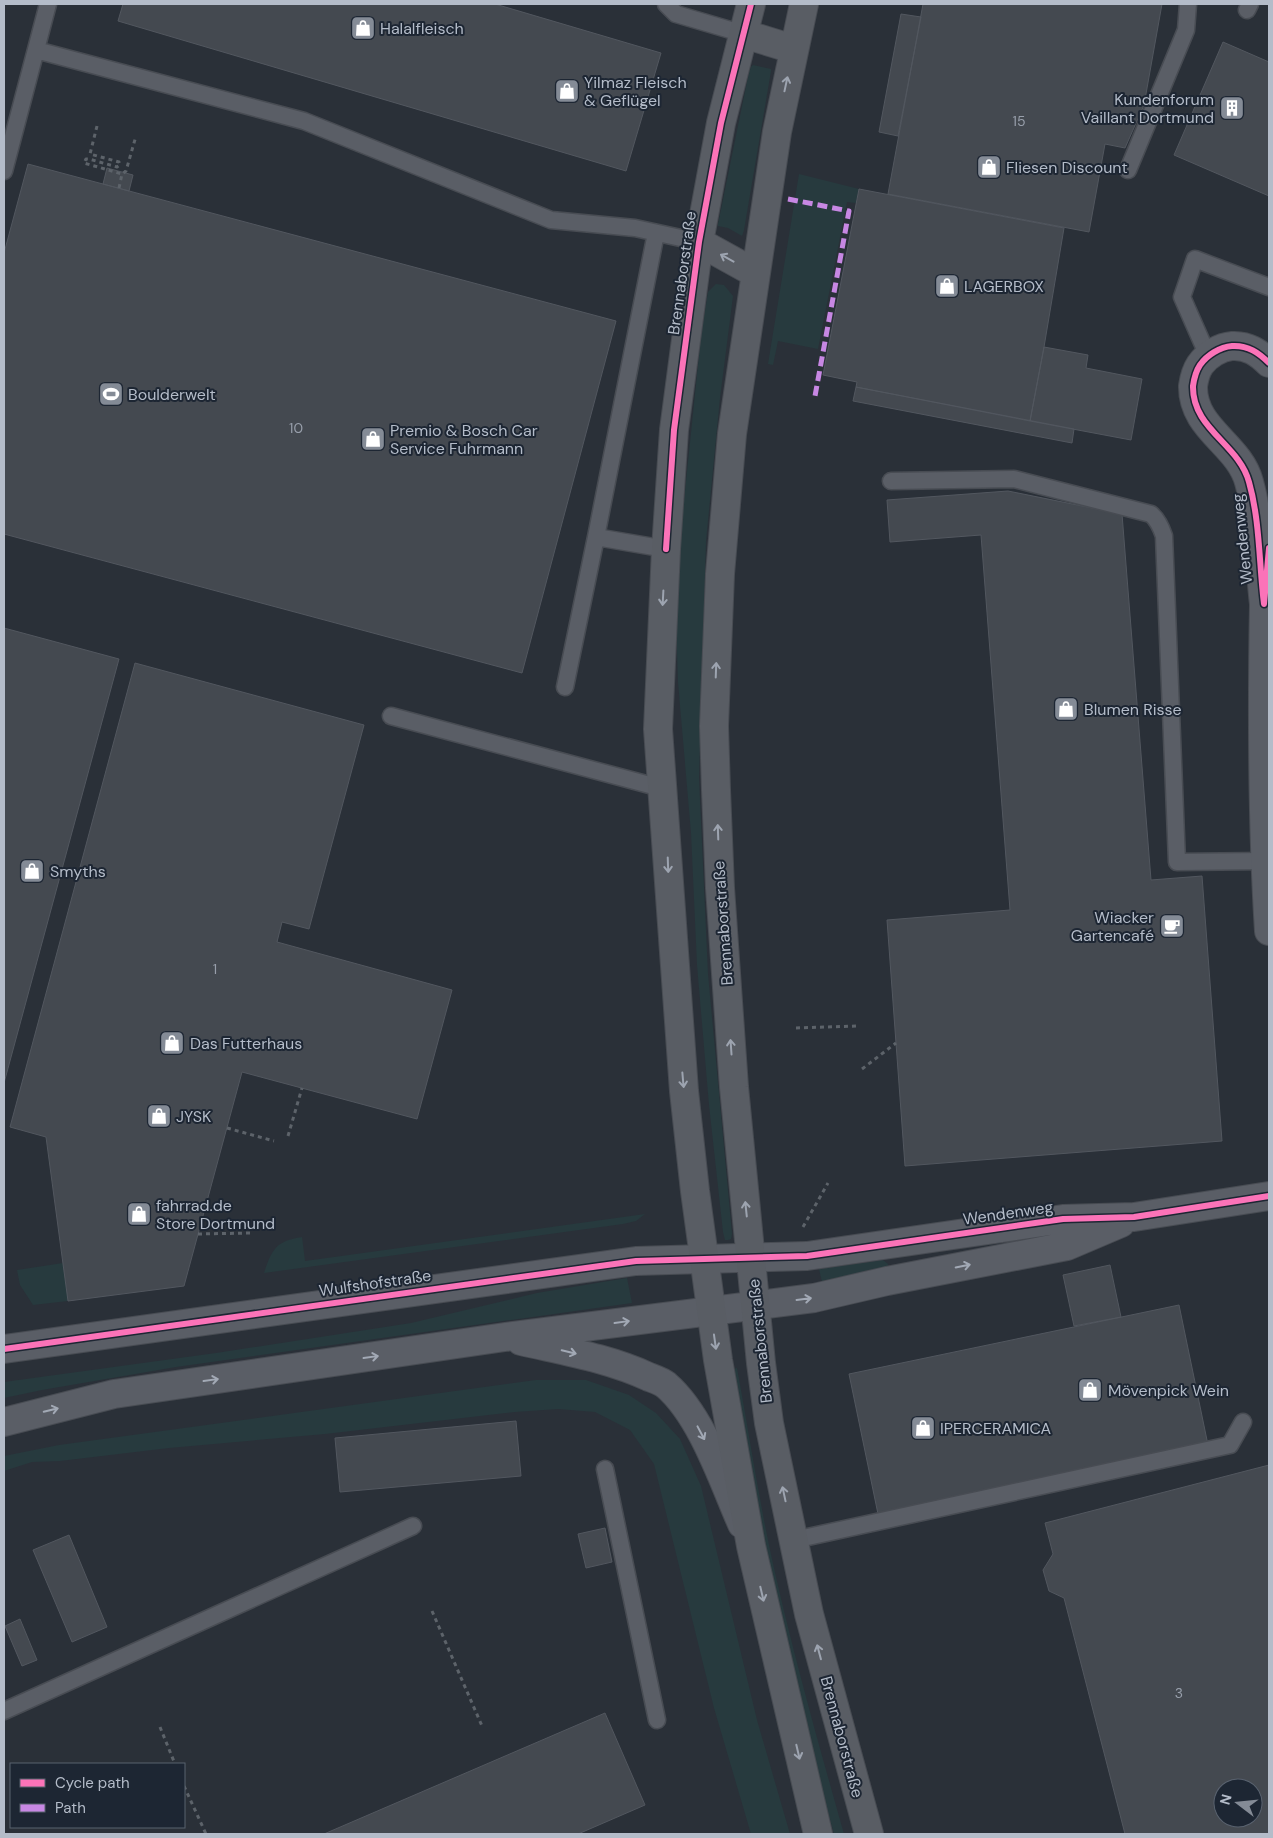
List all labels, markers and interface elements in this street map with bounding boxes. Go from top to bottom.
shop icon: Halalfleisch [350,15,376,41]
place label: Halalfleisch [380,18,464,39]
place label: Yilmaz Fleisch & Geflügel [584,72,687,111]
one-way arrow [782,76,792,92]
shop icon: Yilmaz Fleisch & Geflügel [554,78,580,104]
place label: Kundenforum Vaillant Dortmund [1081,89,1214,128]
building icon: Kundenforum Vaillant Dortmund [1219,95,1245,121]
house number: 15 [1013,112,1025,130]
shop icon: Fliesen Discount [976,154,1002,180]
place label: Fliesen Discount [1006,157,1128,178]
street label: Brennaborstraße [663,210,701,336]
one-way arrow [720,252,734,262]
shop icon: LAGERBOX [934,273,960,299]
place label: LAGERBOX [964,276,1044,297]
sports icon: Boulderwelt [98,381,124,407]
place label: Boulderwelt [128,384,216,405]
house number: 10 [289,419,303,437]
place label: Premio & Bosch Car Service Fuhrmann [390,420,538,459]
shop icon: Premio & Bosch Car Service Fuhrmann [360,426,386,452]
street label: Wendenweg [1227,493,1257,585]
one-way arrow [659,590,668,606]
one-way arrow [712,662,721,678]
shop icon: Blumen Risse [1053,696,1079,722]
place label: Blumen Risse [1084,699,1182,720]
one-way arrow [713,824,723,840]
one-way arrow [663,857,672,873]
shop icon: Smyths [19,858,45,884]
street label: Brennaborstraße [708,860,738,986]
place label: Smyths [50,861,106,882]
place label: Wiacker Gartencafé [1071,907,1154,946]
cafe icon: Wiacker Gartencafé [1159,913,1185,939]
house number: 1 [213,960,217,978]
shop icon: Das Futterhaus [159,1030,185,1056]
place label: Das Futterhaus [190,1033,302,1054]
one-way arrow [727,1039,736,1055]
one-way arrow [679,1071,688,1087]
shop icon: JYSK [146,1103,172,1129]
place label: JYSK [176,1106,211,1127]
place label: fahrrad.de Store Dortmund [156,1195,275,1234]
street label: Wendenweg [961,1196,1055,1230]
shop icon: fahrrad.de Store Dortmund [126,1201,152,1227]
one-way arrow [741,1201,751,1217]
one-way arrow [955,1261,971,1271]
street label: Wulfshofstraße [318,1265,432,1301]
street label: Brennaborstraße [743,1278,777,1404]
one-way arrow [796,1294,812,1304]
one-way arrow [614,1316,630,1326]
one-way arrow [710,1333,720,1349]
one-way arrow [561,1348,577,1357]
one-way arrow [363,1351,379,1361]
one-way arrow [202,1375,218,1385]
shop icon: Mövenpick Wein [1077,1377,1103,1403]
place label: Mövenpick Wein [1108,1380,1229,1401]
one-way arrow [43,1405,59,1414]
shop icon: IPERCERAMICA [910,1415,936,1441]
place label: IPERCERAMICA [940,1418,1052,1439]
one-way arrow [697,1425,706,1440]
one-way arrow [779,1486,788,1502]
one-way arrow [758,1585,767,1601]
one-way arrow [814,1645,824,1661]
street label: Brennaborstraße [816,1674,868,1800]
house number: 3 [1175,1684,1183,1702]
one-way arrow [794,1744,804,1760]
legend [10,1763,185,1828]
text: Cycle path [55,1773,130,1793]
north arrow [1213,1778,1263,1828]
text: N [1215,1792,1236,1807]
text: Path [55,1798,86,1818]

